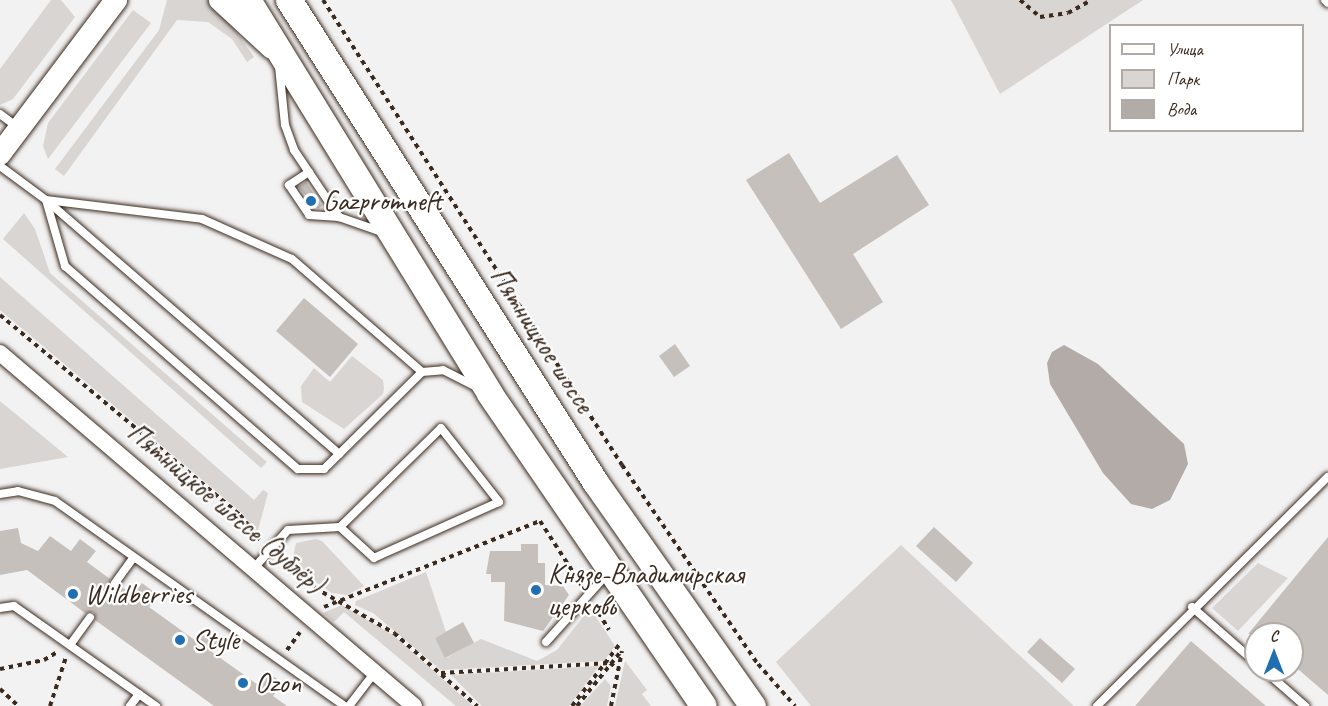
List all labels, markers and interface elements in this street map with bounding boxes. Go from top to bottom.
legend [1109,24,1304,132]
text: Улица [1167,38,1203,60]
text: Парк [1167,68,1199,90]
text: Вода [1167,98,1196,120]
place label: Gazpromneft [323,184,442,218]
marker: Gazpromneft [304,194,318,208]
street label: Пятницкое шоссе [482,260,602,420]
street label: Пятницкое шоссе (дублёр) [120,415,332,601]
place label: Князе-Владимирская церковь [548,557,744,623]
place label: Wildberries [85,577,192,611]
marker: Князе-Владимирская церковь [529,583,543,597]
marker: Wildberries [66,587,80,601]
north arrow [1244,622,1304,682]
place label: Style [192,623,239,657]
text: С [1270,626,1278,646]
marker: Style [173,633,187,647]
place label: Ozon [255,666,301,700]
marker: Ozon [236,676,250,690]

